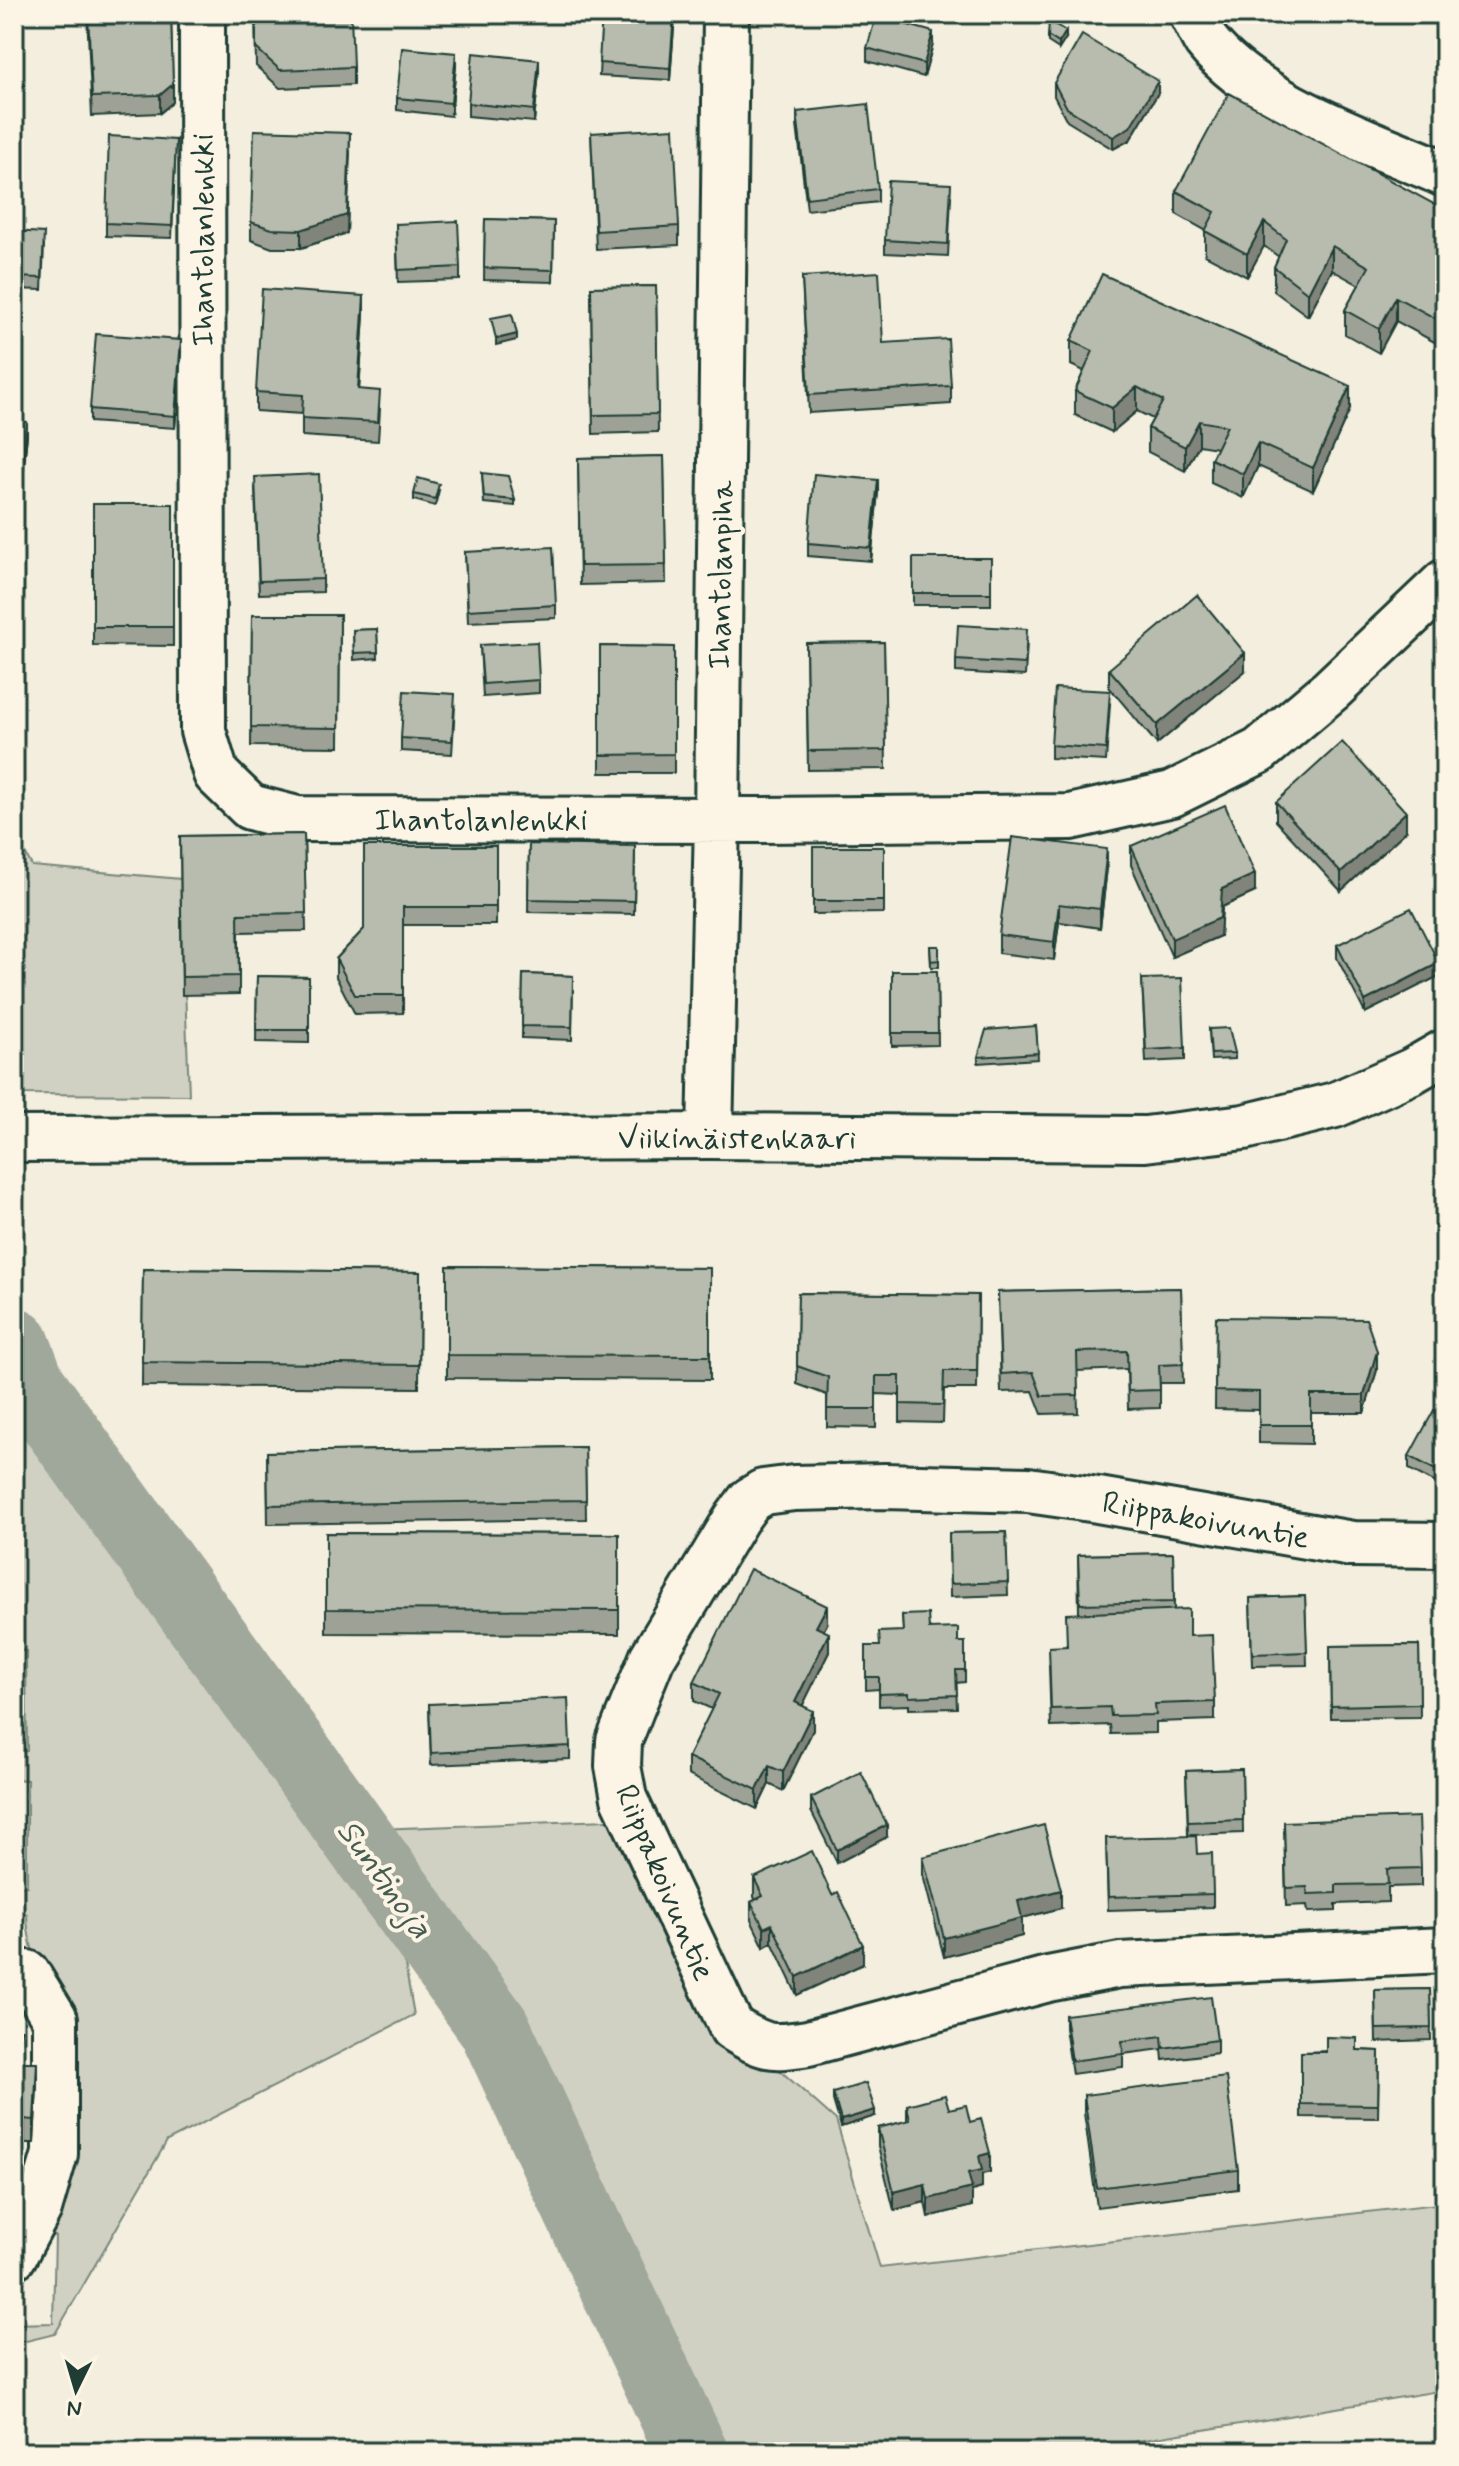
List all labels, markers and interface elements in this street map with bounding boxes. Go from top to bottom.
street label: Ihantolanlenkki [183,133,225,347]
street label: Ihantolanpiha [699,479,745,670]
street label: Ihantolanlenkki [374,800,588,842]
street label: Viikinäistenkaari [618,1118,856,1160]
street label: Riippakoivuntie [1099,1482,1312,1560]
street label: Riippakoivuntie [604,1778,724,1987]
water label: Suntinoja [325,1811,443,1948]
north arrow [36,2350,116,2430]
text: N [66,2393,83,2423]

